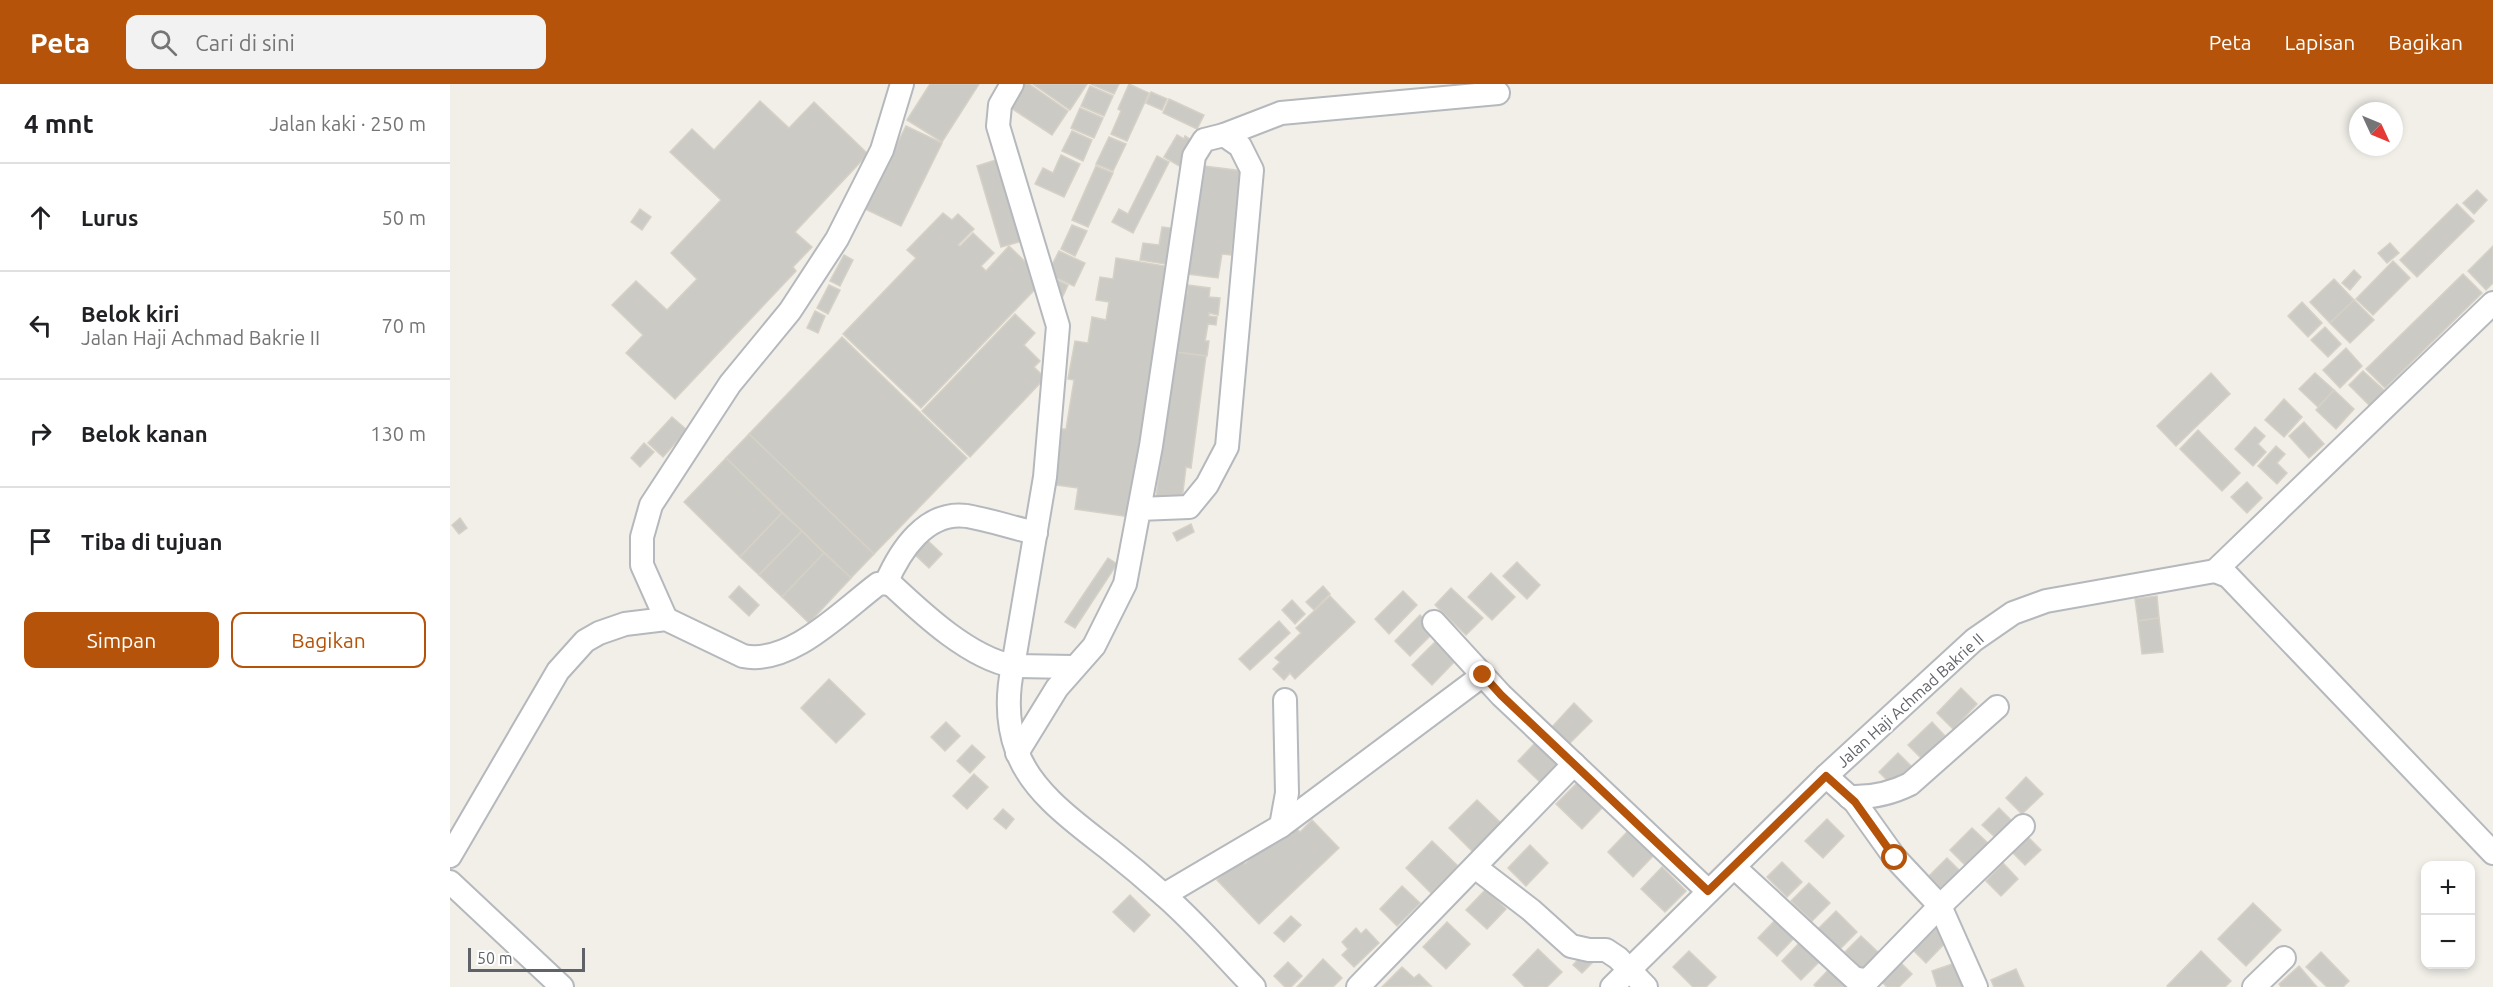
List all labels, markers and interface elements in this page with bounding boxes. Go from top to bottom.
search box [126,15,546,69]
icon: search [147,26,180,59]
text: Peta [30,27,90,58]
text: Cari di sini [195,30,295,55]
text: Peta [2209,30,2252,54]
text: Lapisan [2285,30,2355,54]
text: Bagikan [2388,30,2463,54]
north arrow [2349,102,2403,156]
text: 4 mnt [24,109,94,138]
text: Jalan kaki · 250 m [269,112,426,135]
icon: ahead [24,201,57,234]
text: Lurus [81,205,138,230]
text: 50 m [382,206,426,229]
text: Belok kiri [81,301,179,326]
icon: left [24,309,57,342]
text: 70 m [382,314,426,337]
text: Jalan Haji Achmad Bakrie II [81,326,320,349]
icon: right [24,417,57,450]
text: Belok kanan [81,421,208,446]
text: 130 m [370,422,426,445]
icon: arrive [24,525,57,558]
text: Tiba di tujuan [81,529,222,554]
button: Simpan [24,612,219,668]
button: Bagikan [231,612,426,668]
street label: Jalan Haji Achmad Bakrie II [1833,629,1987,771]
route end [1469,661,1495,687]
route start [1881,844,1907,870]
map controls [2421,861,2475,969]
button: + [2421,861,2475,915]
button: − [2421,915,2475,969]
scale bar [468,945,585,972]
text: 50 m [477,949,513,967]

